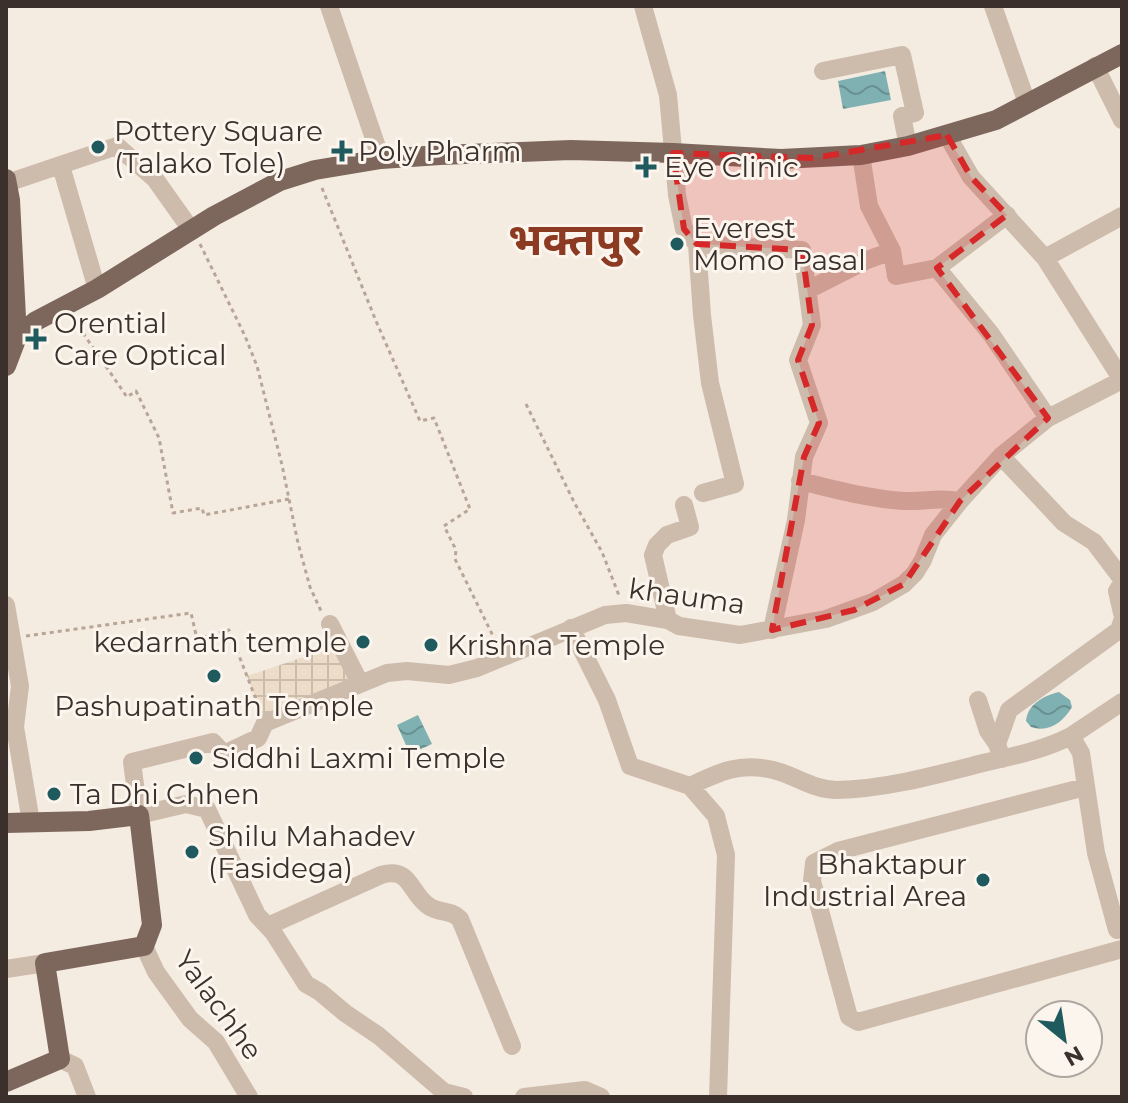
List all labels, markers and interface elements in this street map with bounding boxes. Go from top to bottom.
place label: Pottery Square (Talako Tole) [114,114,323,180]
place label: Poly Pharm [358,134,522,168]
marker: Pottery Square (Talako Tole) [89,138,107,156]
marker: Poly Pharm [333,142,351,160]
place label: Eye Clinic [664,150,799,184]
marker: Eye Clinic [635,156,657,178]
place label: Everest Momo Pasal [693,211,866,277]
district label: भक्तपुर [508,212,644,267]
marker: Everest Momo Pasal [668,235,686,253]
place label: Orential Care Optical [54,306,226,372]
marker: Orential Care Optical [25,328,47,350]
street label: khauma [627,571,747,621]
place label: kedarnath temple [93,625,347,659]
place label: Krishna Temple [447,628,665,662]
marker: kedarnath temple [354,633,372,651]
marker: Krishna Temple [422,636,440,654]
marker: Pashupatinath Temple [205,667,223,685]
place label: Pashupatinath Temple [54,689,374,723]
place label: Siddhi Laxmi Temple [212,741,506,775]
marker: Siddhi Laxmi Temple [187,749,205,767]
place label: Ta Dhi Chhen [70,777,260,811]
marker: Ta Dhi Chhen [45,785,63,803]
place label: Shilu Mahadev (Fasidega) [208,819,416,885]
marker: Shilu Mahadev (Fasidega) [183,843,201,861]
place label: Bhaktapur Industrial Area [763,847,967,913]
marker: Bhaktapur Industrial Area [974,871,992,889]
street label: Yalachhe [168,944,270,1066]
north arrow [1024,999,1104,1079]
text: N [1059,1040,1088,1072]

